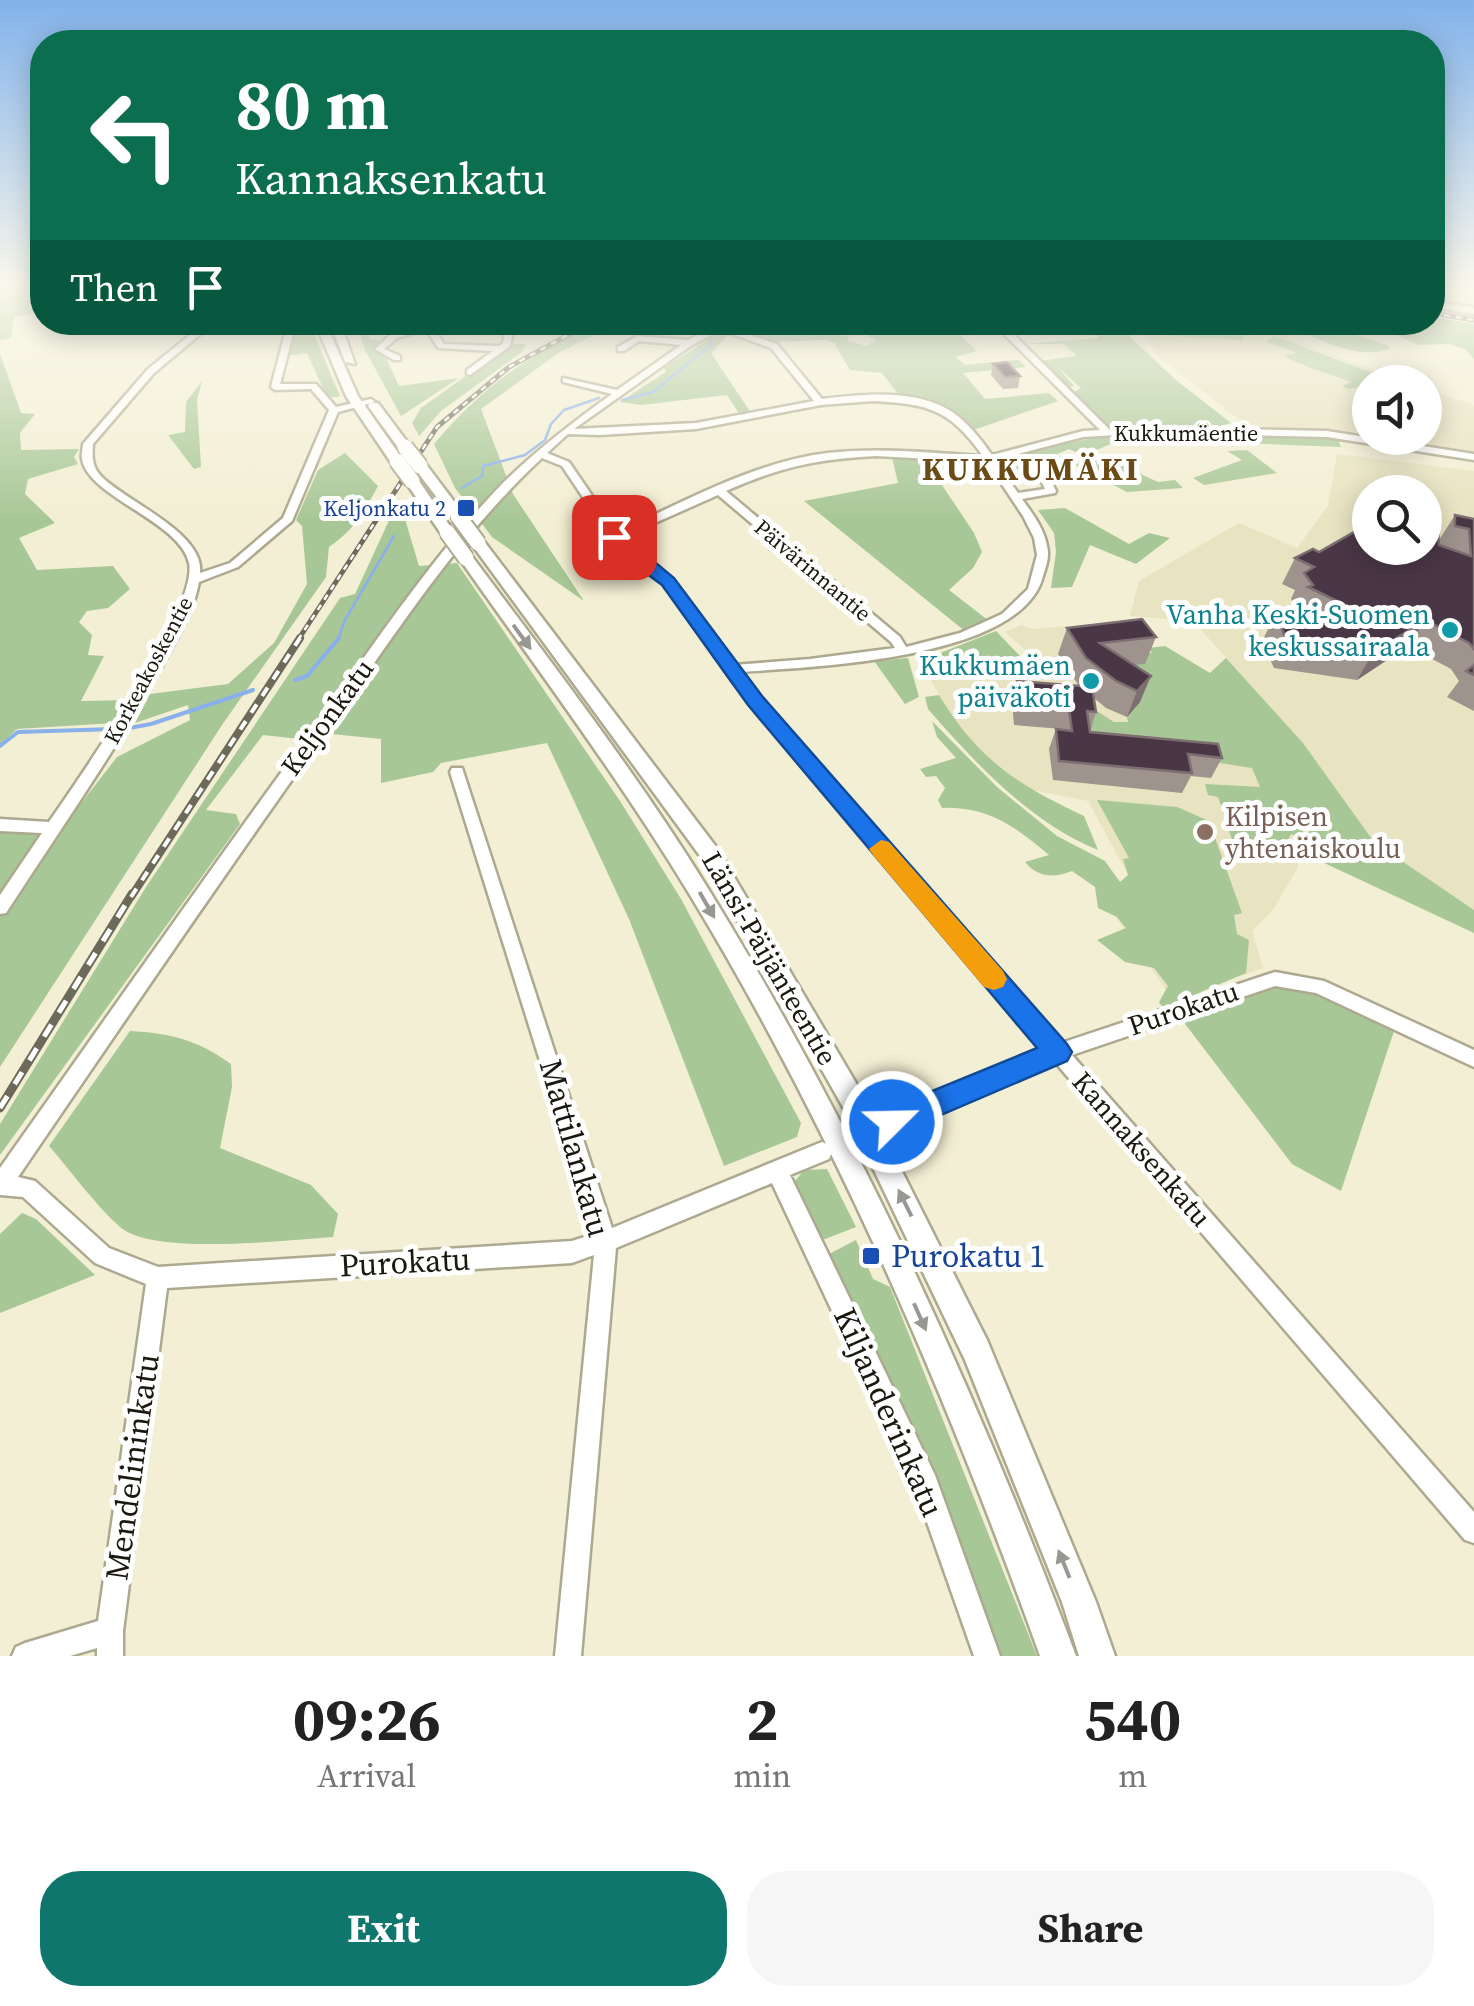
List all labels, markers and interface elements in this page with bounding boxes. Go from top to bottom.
text: 80 m [235,56,389,152]
icon: left [70,70,200,200]
text: Kannaksenkatu [235,147,547,209]
icon: arrive [178,260,233,315]
text: Then [70,262,158,314]
map controls [1352,365,1442,565]
button: sound [1352,365,1442,455]
street label: Kukkumäentie [1114,418,1258,448]
district label: KUKKUMÄKI [922,447,1140,491]
button: search [1352,475,1442,565]
place label: Keljonkatu 2 [323,493,446,523]
pin [572,495,657,580]
marker: Keljonkatu 2 [455,497,477,519]
icon: arrive [587,510,642,565]
street label: Päivärinnantie [748,512,878,628]
street label: Korkeakoskentie [96,591,200,749]
place label: Vanha Keski-Suomen keskussairaala [1166,595,1431,665]
marker: Vanha Keski-Suomen keskussairaala [1439,619,1461,641]
one-way arrow [512,624,532,650]
place label: Kukkumäen päiväkoti [919,646,1071,716]
street label: Keljonkatu [272,651,382,783]
marker: Kukkumäen päiväkoti [1080,670,1102,692]
place label: Kilpisen yhtenäiskoulu [1225,797,1401,867]
marker: Kilpisen yhtenäiskoulu [1194,821,1216,843]
street label: Länsi-Päijänteentie [693,844,847,1072]
one-way arrow [697,891,715,919]
street label: Purokatu [1123,971,1243,1045]
street label: Mattilankatu [529,1054,621,1242]
street label: Kannaksenkatu [1064,1063,1220,1235]
position arrow [840,1070,944,1174]
one-way arrow [897,1188,914,1217]
place label: Purokatu 1 [891,1234,1045,1278]
street label: Purokatu [339,1237,471,1287]
marker: Purokatu 1 [860,1245,882,1267]
street label: Kiljanderinkatu [823,1300,955,1524]
one-way arrow [912,1302,928,1332]
street label: Mendelininkatu [94,1351,170,1583]
one-way arrow [1055,1549,1071,1579]
text: 09:26 [293,1678,441,1760]
text: 2 [746,1678,779,1760]
text: 540 [1084,1678,1181,1760]
text: Arrival [317,1754,416,1798]
text: min [733,1754,791,1798]
text: m [1118,1754,1147,1798]
button: Exit [40,1871,727,1986]
button: Share [747,1871,1434,1986]

